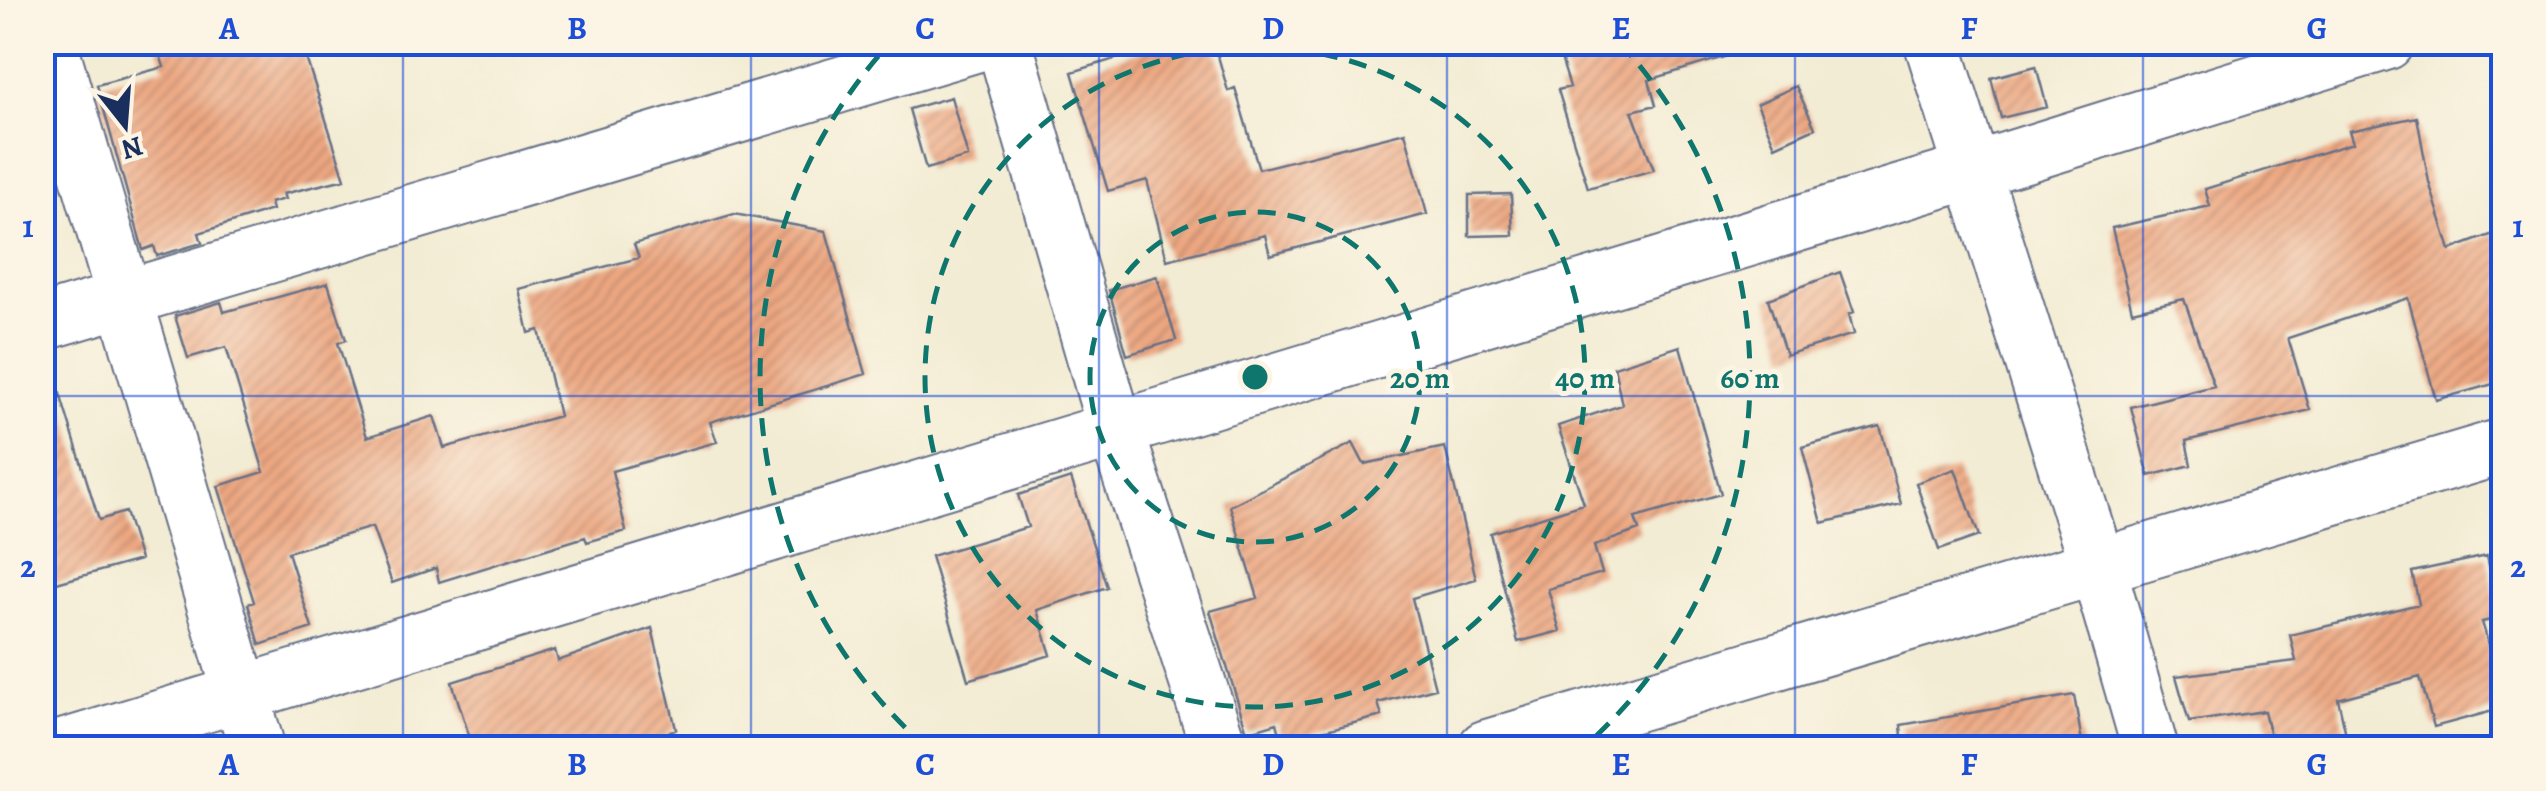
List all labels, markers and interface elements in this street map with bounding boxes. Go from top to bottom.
text: A [218,6,240,50]
text: B [567,6,587,50]
text: C [915,6,935,50]
text: D [1262,6,1284,50]
text: E [1611,6,1631,50]
text: F [1961,6,1978,50]
text: G [2307,6,2327,50]
north arrow [75,75,175,175]
text: N [117,127,147,169]
text: 1 [22,204,34,248]
text: 1 [2512,204,2524,248]
text: 20 m [1390,358,1450,398]
text: 40 m [1555,358,1615,398]
text: 60 m [1720,358,1780,398]
centre of rings [1237,359,1273,395]
text: 2 [20,544,36,588]
text: 2 [2510,544,2526,588]
text: A [218,742,240,786]
text: B [567,742,587,786]
text: C [915,742,935,786]
text: D [1262,742,1284,786]
text: E [1611,742,1631,786]
text: F [1961,742,1978,786]
text: G [2307,742,2327,786]

